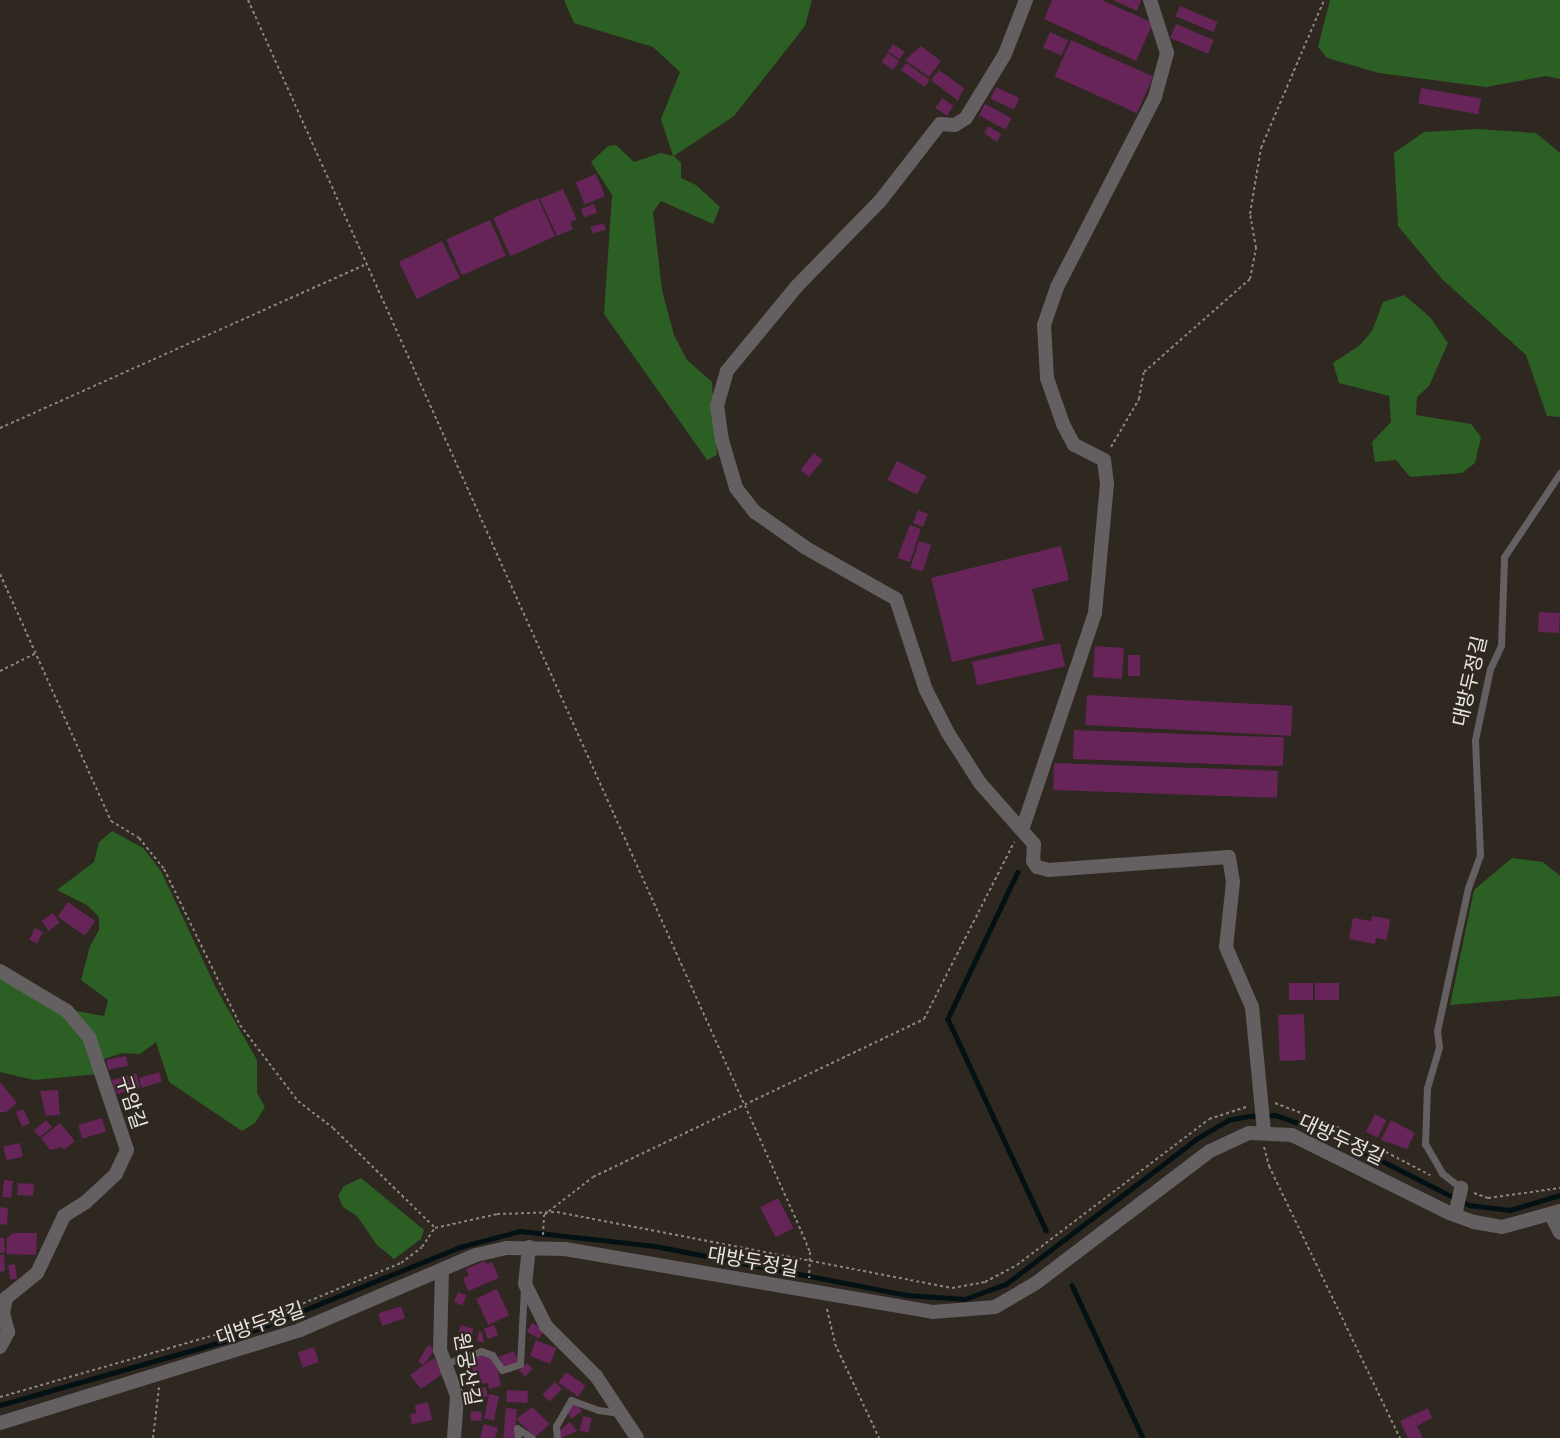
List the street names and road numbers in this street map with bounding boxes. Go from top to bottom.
street label: 대방두정길 [1447,633,1491,729]
street label: 구암길 [112,1072,152,1132]
street label: 대방두정길 [1295,1109,1389,1169]
street label: 대방두정길 [706,1241,800,1281]
street label: 대방두정길 [213,1297,307,1349]
street label: 원궁산길 [450,1331,486,1407]

